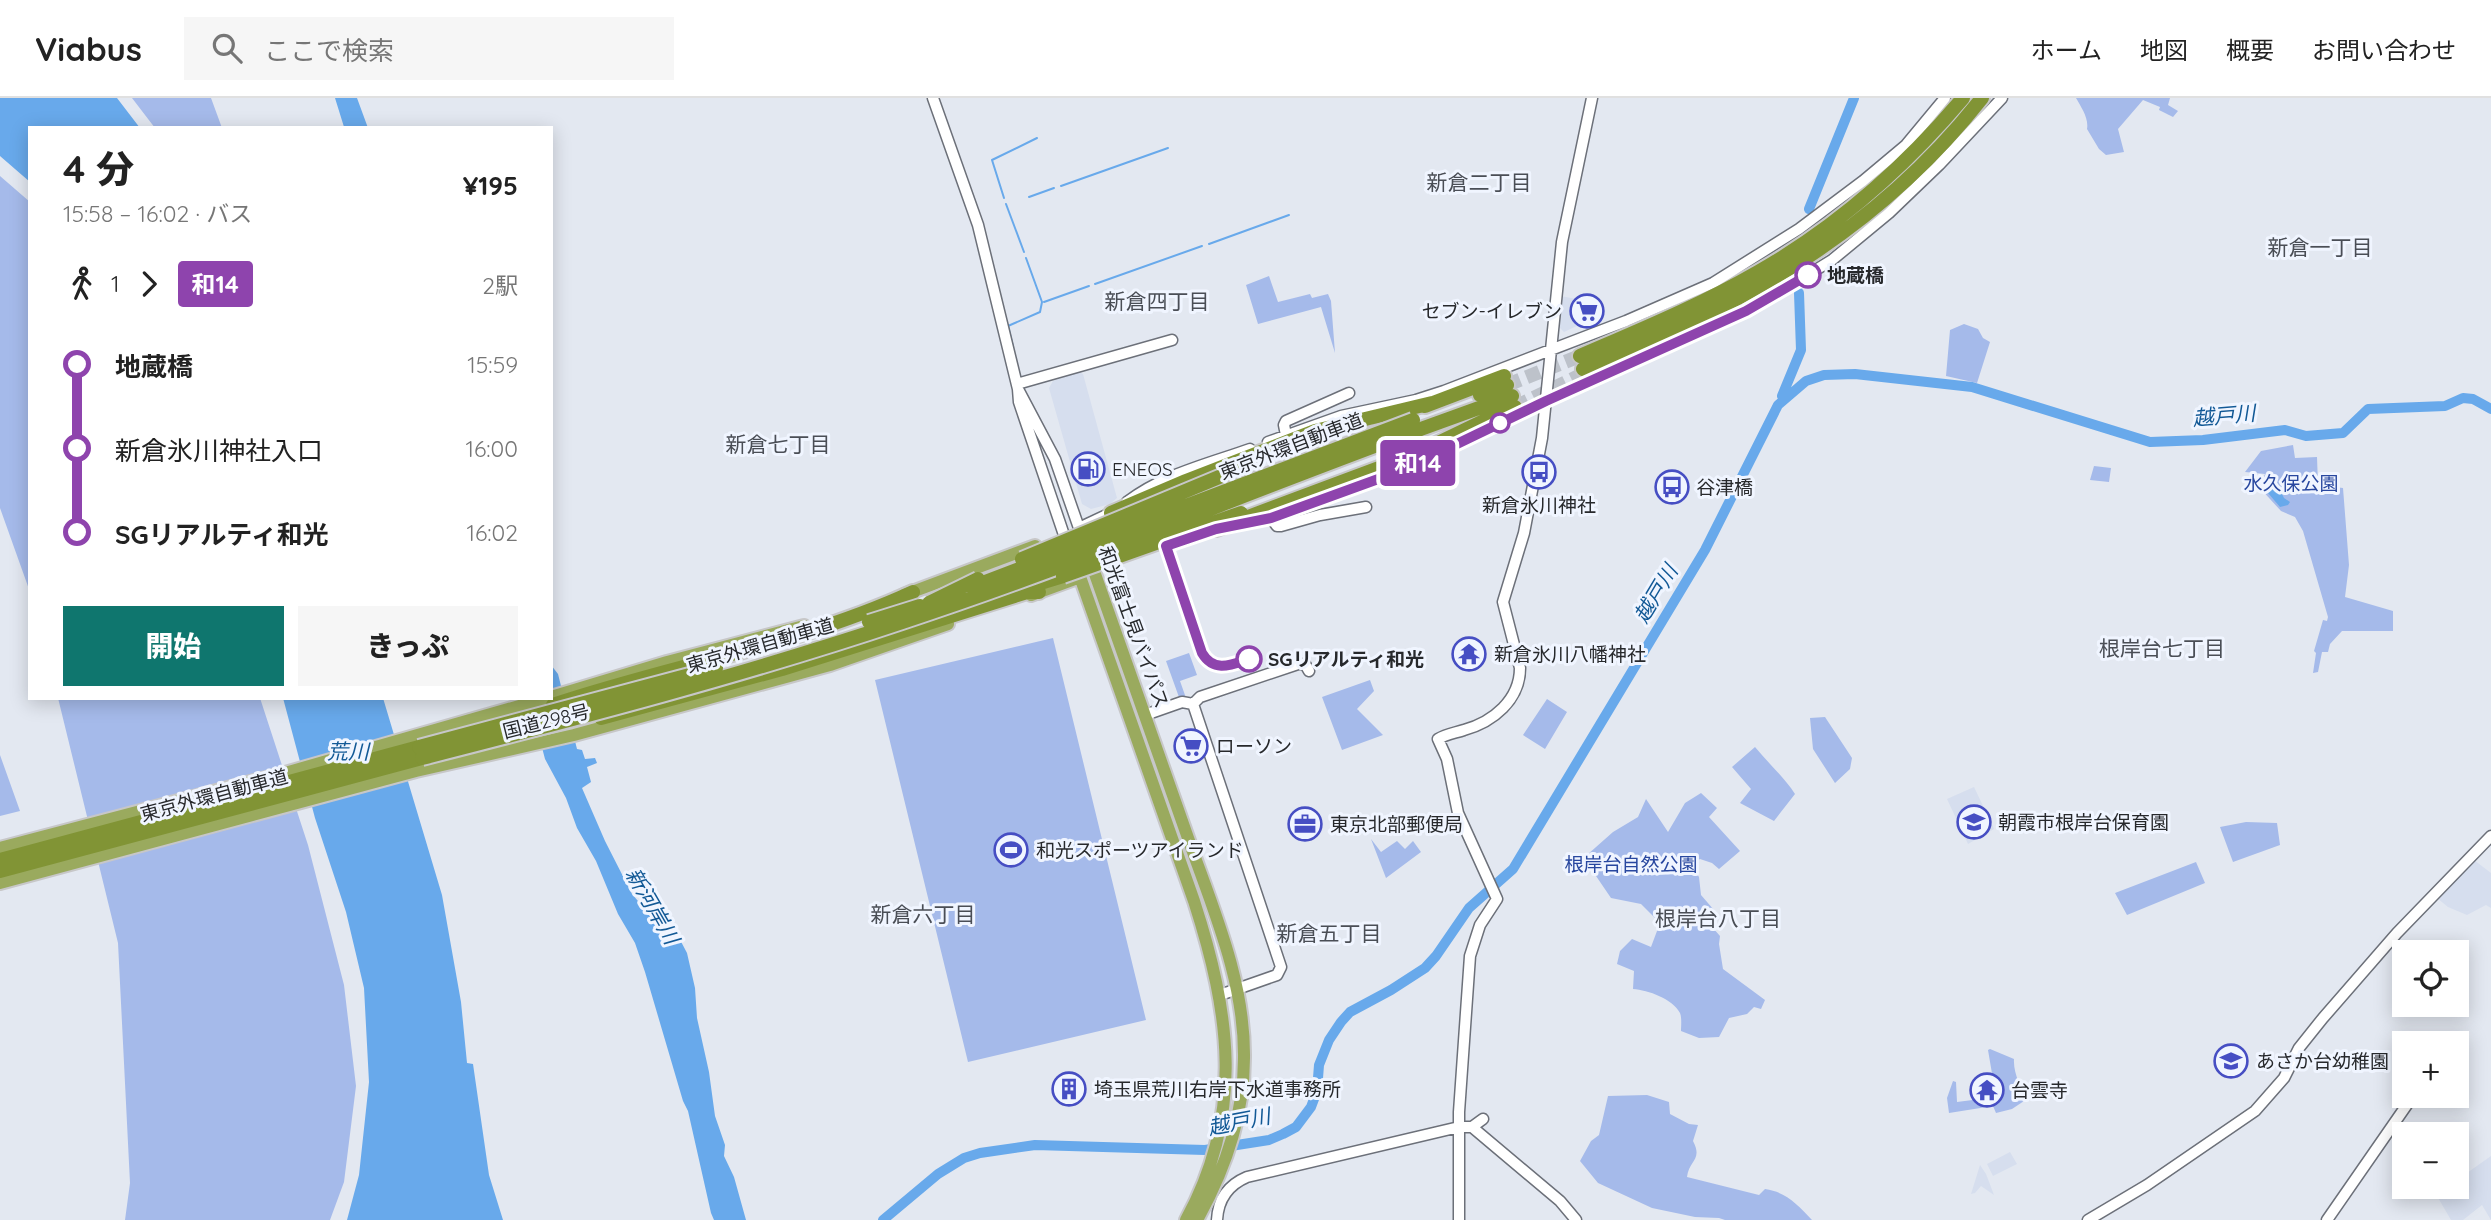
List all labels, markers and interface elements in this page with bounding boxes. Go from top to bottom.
search box [184,17,674,80]
text: Viabus [35,28,142,69]
icon: search [208,29,246,67]
text: ここで検索 [264,34,394,67]
text: ホーム [2031,35,2102,65]
text: 地図 [2140,35,2188,65]
text: 概要 [2226,35,2274,65]
text: お問い合わせ [2312,35,2456,65]
text: 4 分 [63,145,134,193]
text: ¥195 [463,169,518,202]
district label: 新倉二丁目 [1427,169,1532,195]
text: 15:58 – 16:02 · バス [63,199,252,228]
district label: 新倉一丁目 [2268,234,2373,260]
marker: 地蔵橋 [1795,262,1821,288]
place label: 地蔵橋 [1827,263,1884,287]
icon: walk [63,265,101,303]
icon: forward [130,265,168,303]
text: 1 [111,269,120,298]
text: 和14 [192,269,239,299]
text: 2駅 [482,271,518,300]
district label: 新倉四丁目 [1105,288,1210,314]
supermarket icon: セブン-イレブン [1568,292,1606,330]
place label: セブン-イレブン [1422,299,1562,323]
text: 地蔵橋 [115,350,193,383]
text: 15:59 [467,350,518,379]
water label: 越戸川 [2191,399,2258,431]
street label: 東京外環自動車道 [1216,408,1366,484]
unlabelled marker [1490,413,1510,433]
district label: 新倉七丁目 [726,431,831,457]
text: 新倉氷川神社入口 [115,434,323,467]
text: 16:00 [465,434,518,463]
line badge: 和14 [1378,440,1458,486]
text: 和14 [1394,448,1442,478]
fuel station icon: ENEOS [1069,450,1107,488]
bus stop icon: 新倉氷川神社 [1520,453,1558,491]
place label: ENEOS [1112,457,1173,481]
bus stop icon: 谷津橋 [1653,468,1691,506]
park label: 水久保公園 [2243,471,2339,495]
place label: 谷津橋 [1696,475,1753,499]
place label: 新倉氷川神社 [1482,493,1596,517]
text: SGリアルティ和光 [115,518,329,551]
text: 16:02 [466,518,518,547]
street label: 和光富士見バイパス [1094,543,1174,711]
water label: 越戸川 [1628,558,1684,627]
button: 開始 [63,606,284,686]
button: きっぷ [298,606,518,686]
street label: 東京外環自動車道 [684,613,836,677]
temple icon: 新倉氷川八幡神社 [1450,635,1488,673]
district label: 根岸台七丁目 [2099,635,2225,661]
place label: 新倉氷川八幡神社 [1494,642,1646,666]
marker: SGリアルティ和光 [1236,646,1262,672]
place label: SGリアルティ和光 [1268,647,1424,671]
street label: 国道298号 [500,699,592,743]
supermarket icon: ローソン [1172,727,1210,765]
place label: ローソン [1216,734,1292,758]
water label: 荒川 [327,738,371,764]
street label: 東京外環自動車道 [137,764,291,826]
school or university icon: 朝霞市根岸台保育園 [1955,803,1993,841]
office icon: 東京北部郵便局 [1286,805,1324,843]
place label: 朝霞市根岸台保育園 [1998,810,2169,834]
place label: 東京北部郵便局 [1330,812,1463,836]
sports icon: 和光スポーツアイランド [992,831,1030,869]
place label: 和光スポーツアイランド [1036,838,1244,862]
park label: 根岸台自然公園 [1564,852,1698,876]
water label: 新河岸川 [621,863,686,950]
district label: 新倉六丁目 [871,901,976,927]
district label: 根岸台八丁目 [1655,905,1781,931]
district label: 新倉五丁目 [1277,920,1382,946]
map controls [2392,940,2469,1199]
button: locate [2392,940,2469,1017]
button: + [2392,1031,2469,1108]
school or university icon: あさか台幼稚園 [2212,1042,2250,1080]
place label: あさか台幼稚園 [2256,1049,2389,1073]
building icon: 埼玉県荒川右岸下水道事務所 [1050,1070,1088,1108]
temple icon: 台雲寺 [1968,1071,2006,1109]
place label: 埼玉県荒川右岸下水道事務所 [1094,1077,1341,1101]
place label: 台雲寺 [2011,1078,2068,1102]
water label: 越戸川 [1205,1102,1274,1140]
button: − [2392,1122,2469,1199]

